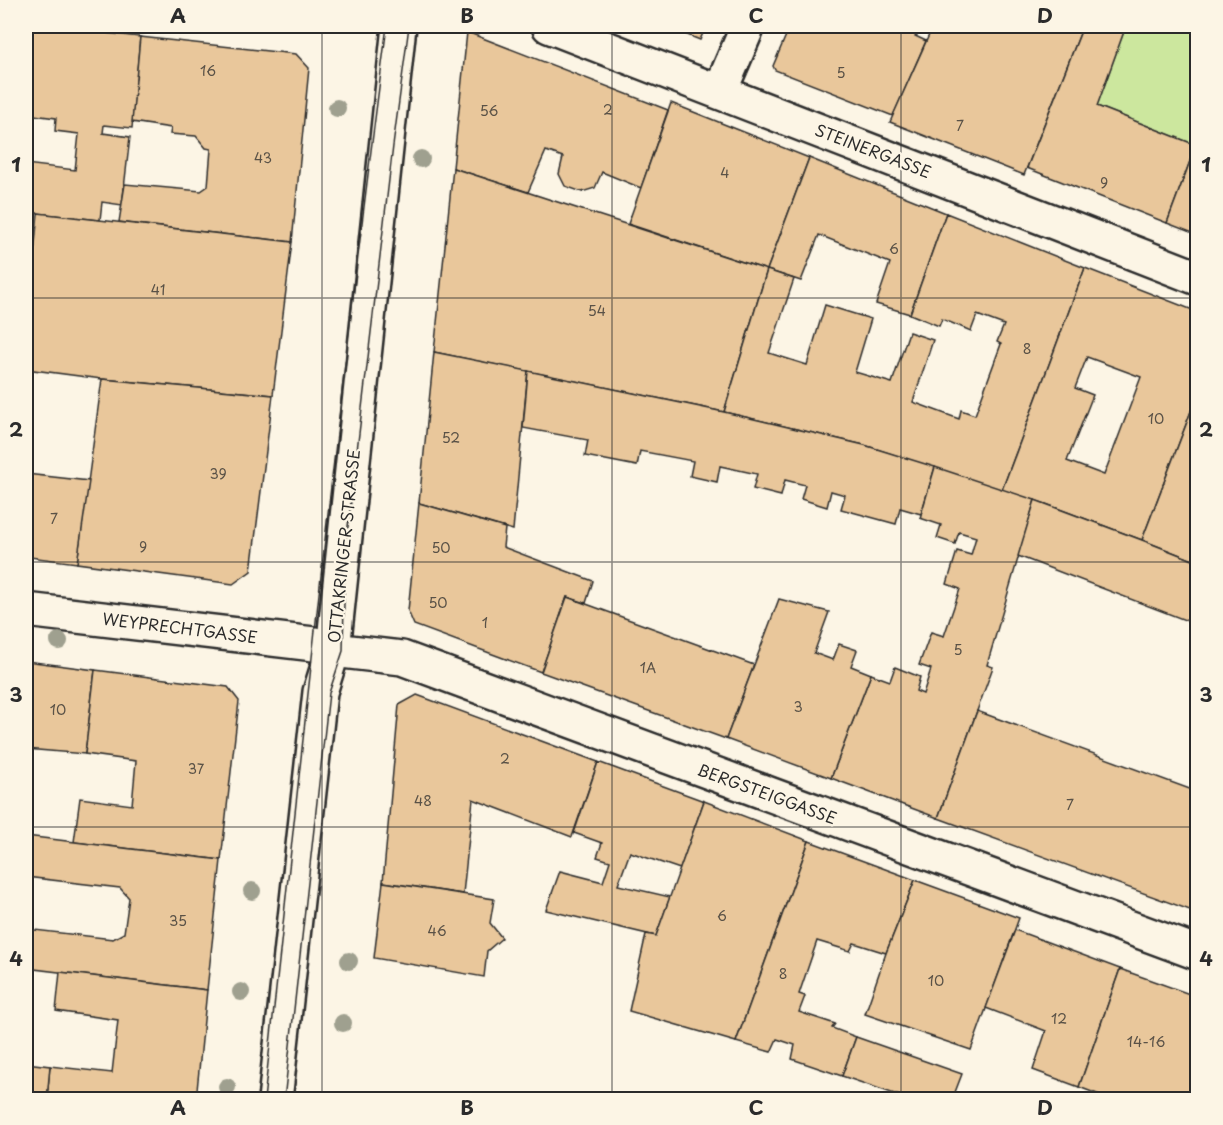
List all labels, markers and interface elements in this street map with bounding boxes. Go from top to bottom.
text: A [170,0,186,30]
text: B [460,0,474,30]
text: C [748,0,764,30]
text: D [1037,0,1053,30]
house number: 16 [200,60,216,81]
house number: 5 [836,62,846,83]
house number: 2 [603,99,613,120]
house number: 56 [480,100,499,121]
house number: 7 [956,115,964,136]
street label: STEINERGASSE [812,117,935,183]
house number: 43 [254,147,272,168]
text: 1 [11,149,21,179]
text: 1 [1201,149,1211,179]
house number: 4 [720,162,730,183]
house number: 9 [1100,172,1108,193]
house number: 6 [889,238,899,259]
house number: 41 [151,279,165,300]
house number: 54 [588,300,606,321]
house number: 8 [1023,338,1031,359]
house number: 10 [1148,408,1164,429]
text: 2 [9,414,23,444]
text: 2 [1199,414,1213,444]
house number: 52 [442,427,460,448]
street label: OTTAKRINGER STRASSE [321,448,365,644]
house number: 39 [209,463,227,484]
house number: 7 [50,508,58,529]
house number: 9 [139,536,147,557]
house number: 50 [431,537,451,558]
house number: 50 [428,592,448,613]
street label: WEYPRECHTGASSE [101,606,259,648]
house number: 1 [482,612,488,633]
house number: 5 [953,639,963,660]
house number: 1A [640,657,656,678]
text: 3 [9,679,23,709]
text: 3 [1199,679,1213,709]
house number: 3 [793,696,803,717]
house number: 10 [50,699,66,720]
house number: 2 [500,748,510,769]
street label: BERGSTEIGGASSE [694,757,840,829]
house number: 37 [188,758,205,779]
house number: 48 [414,790,432,811]
house number: 7 [1066,794,1074,815]
house number: 6 [717,905,727,926]
house number: 35 [169,910,187,931]
house number: 46 [427,920,447,941]
text: 4 [9,943,23,973]
text: 4 [1199,943,1213,973]
house number: 8 [779,963,787,984]
house number: 10 [928,970,944,991]
house number: 12 [1051,1008,1067,1029]
house number: 14-16 [1127,1031,1165,1052]
text: A [170,1092,186,1122]
text: B [460,1092,474,1122]
text: C [748,1092,764,1122]
text: D [1037,1092,1053,1122]

